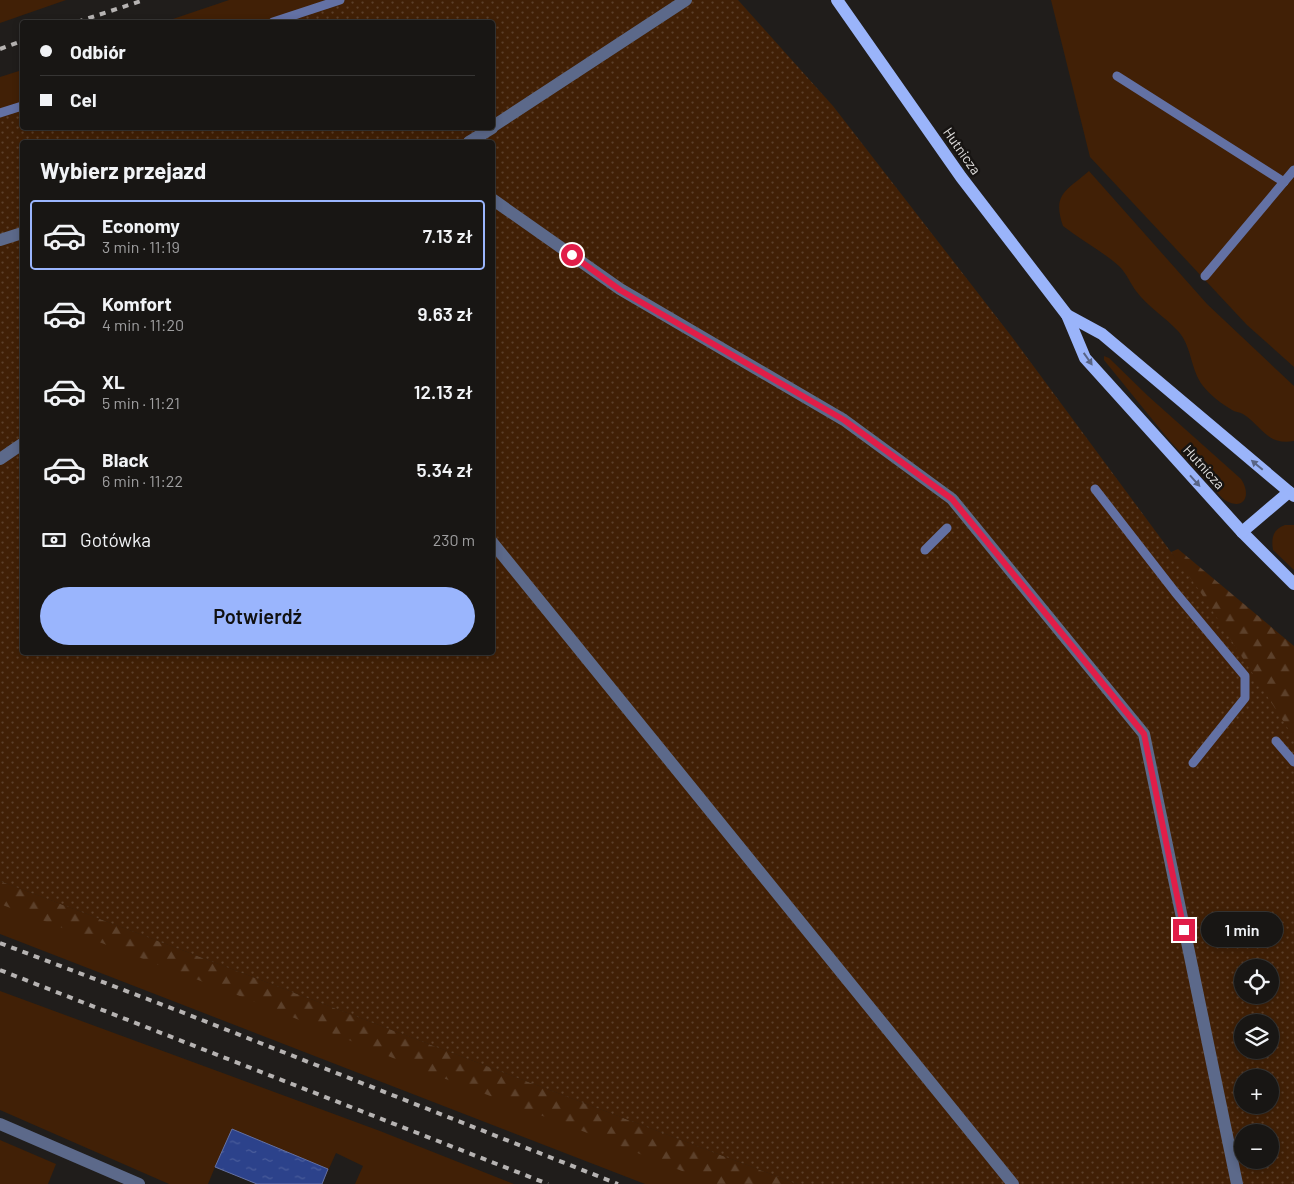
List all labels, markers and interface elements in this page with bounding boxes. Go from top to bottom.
text: Odbiór [70,40,126,63]
text: Cel [70,88,97,111]
street label: Hutnicza [940,124,985,178]
text: Wybierz przejazd [40,157,206,183]
icon: car [42,213,87,258]
text: Economy [102,214,180,237]
text: 7.13 zł [423,224,473,247]
text: 3 min · 11:19 [102,237,180,256]
route start [561,244,583,266]
icon: car [42,291,87,336]
text: Komfort [102,292,172,315]
text: 9.63 zł [418,302,473,325]
text: 4 min · 11:20 [102,315,184,334]
one-way arrow [1083,352,1093,366]
icon: car [42,369,87,414]
text: XL [102,370,125,393]
text: 12.13 zł [414,380,473,403]
text: 5 min · 11:21 [102,393,180,412]
street label: Hutnicza [1180,441,1229,492]
icon: car [42,447,87,492]
text: Black [102,448,149,471]
text: 5.34 zł [416,458,473,481]
one-way arrow [1250,459,1263,470]
text: 6 min · 11:22 [102,471,183,490]
one-way arrow [1189,474,1201,486]
icon: cash [40,526,68,554]
text: Gotówka [80,528,151,551]
text: 230 m [433,530,475,549]
button: Potwierdź [40,587,475,645]
callout: 1 min [1202,912,1284,948]
route end [1173,919,1195,941]
text: 1 min [1225,920,1259,939]
map controls [1234,959,1279,1169]
button: locate [1234,959,1279,1004]
button: layers [1234,1014,1279,1059]
button: + [1234,1069,1279,1114]
button: − [1234,1124,1279,1169]

